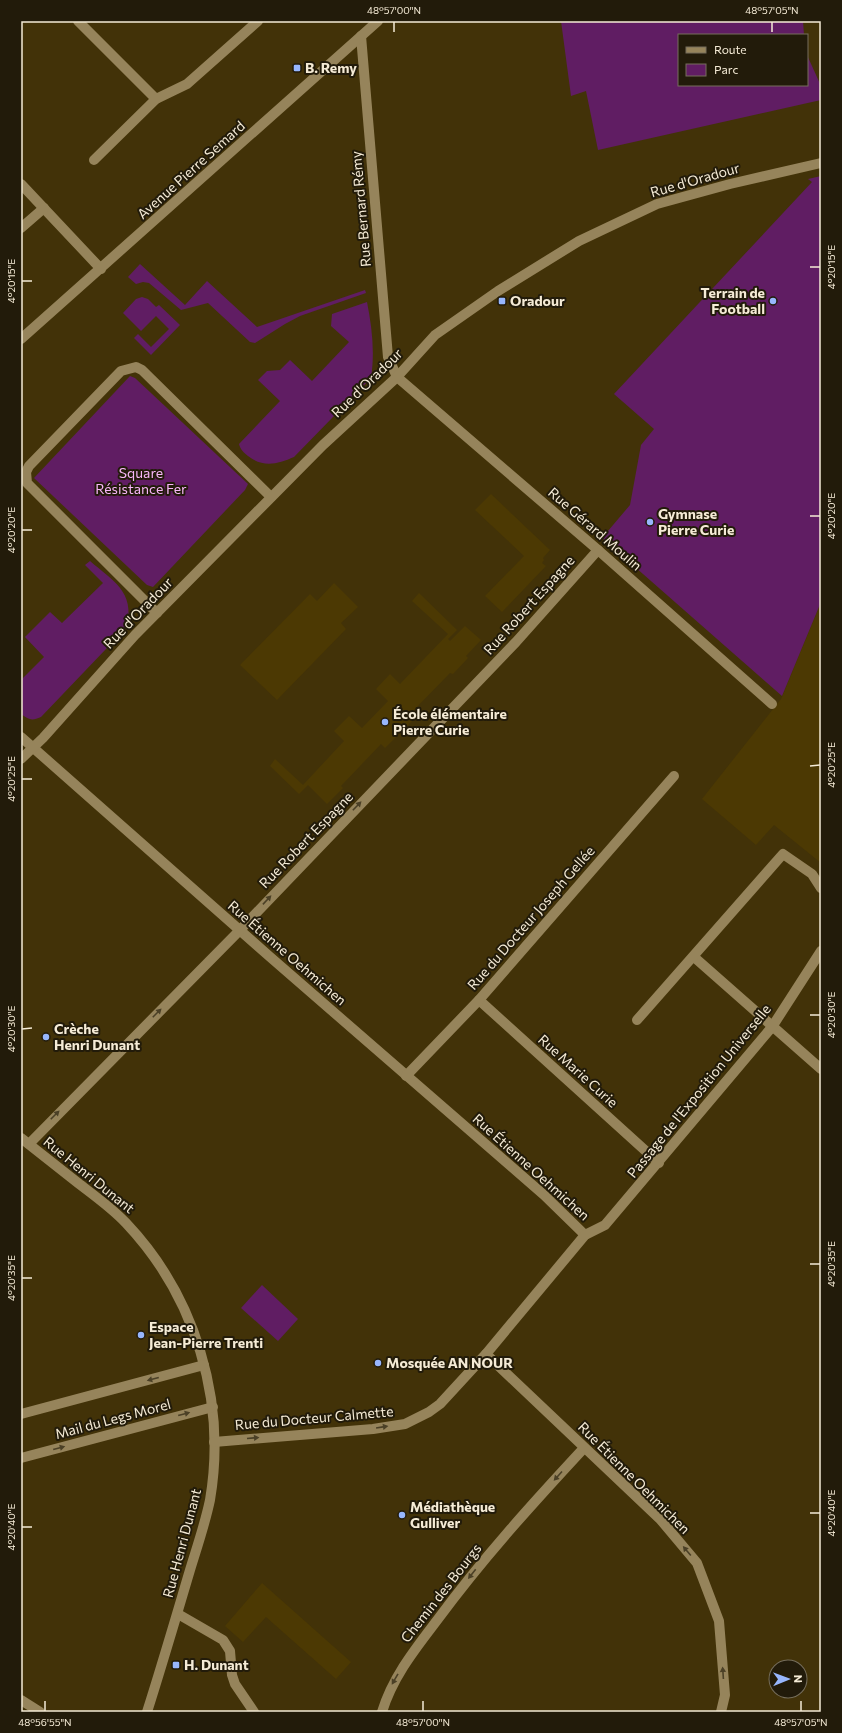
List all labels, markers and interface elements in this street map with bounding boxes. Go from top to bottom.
text: 48°57'00"N [367,4,421,16]
text: 48°57'05"N [745,4,799,16]
legend [678,34,808,86]
text: Route [714,42,747,56]
place label: B. Remy [305,59,357,76]
text: Parc [714,62,738,76]
marker: B. Remy [292,63,302,73]
street label: Avenue Pierre Semard [133,117,248,222]
street label: Rue Bernard Rémy [347,150,374,268]
street label: Rue d'Oradour [648,159,742,200]
text: 4°20'15"E [825,245,837,289]
text: 4°20'15"E [5,259,17,303]
place label: Terrain de Football [701,284,765,317]
place label: Oradour [510,292,565,309]
marker: Oradour [497,296,507,306]
marker: Terrain de Football [768,296,778,306]
street label: Rue d'Oradour [328,344,406,421]
park label: Square Résistance Fer [95,464,187,497]
street label: Rue Gérard Moulin [545,483,646,574]
text: 4°20'20"E [825,493,837,539]
place label: Gymnase Pierre Curie [658,505,734,538]
text: 4°20'20"E [5,507,17,553]
marker: Gymnase Pierre Curie [645,517,655,527]
street label: Rue Robert Espagne [480,552,578,658]
street label: Rue d'Oradour [100,573,176,652]
place label: École élémentaire Pierre Curie [393,705,507,738]
marker: École élémentaire Pierre Curie [380,717,390,727]
text: 4°20'25"E [825,742,837,788]
text: 4°20'25"E [5,756,17,802]
street label: Rue Robert Espagne [255,788,356,891]
one-way arrow [352,801,362,811]
street label: Rue du Docteur Joseph Gellée [464,842,598,993]
one-way arrow [263,895,272,905]
street label: Rue Étienne Oehmichen [225,897,350,1009]
text: 4°20'30"E [825,992,837,1038]
street label: Passage de l'Exposition Universelle [623,1000,774,1181]
text: 4°20'30"E [5,1006,17,1052]
one-way arrow [152,1008,162,1018]
place label: Crèche Henri Dunant [54,1020,140,1053]
street label: Rue Marie Curie [535,1031,622,1111]
marker: Crèche Henri Dunant [41,1032,51,1042]
street label: Rue Étienne Oehmichen [469,1110,593,1224]
one-way arrow [50,1111,60,1120]
street label: Rue Henri Dunant [40,1133,138,1217]
text: 4°20'35"E [825,1241,837,1287]
text: 4°20'35"E [5,1255,17,1301]
place label: Espace Jean-Pierre Trenti [149,1318,263,1351]
marker: Espace Jean-Pierre Trenti [136,1330,146,1340]
place label: Mosquée AN NOUR [386,1354,513,1371]
marker: Mosquée AN NOUR [373,1358,383,1368]
one-way arrow [147,1376,159,1382]
street label: Mail du Legs Morel [53,1395,173,1442]
street label: Rue du Docteur Calmette [234,1402,394,1433]
one-way arrow [178,1411,190,1417]
street label: Rue Étienne Oehmichen [575,1418,694,1537]
one-way arrow [376,1424,389,1430]
one-way arrow [247,1435,259,1442]
one-way arrow [53,1445,65,1451]
one-way arrow [553,1471,563,1481]
street label: Rue Henri Dunant [159,1486,204,1599]
text: 4°20'40"E [825,1489,837,1536]
place label: Médiathèque Gulliver [410,1498,495,1531]
text: 4°20'40"E [5,1503,17,1550]
marker: Médiathèque Gulliver [397,1510,407,1520]
street label: Chemin des Bourgs [397,1540,484,1646]
one-way arrow [683,1546,692,1557]
one-way arrow [468,1569,477,1580]
place label: H. Dunant [184,1656,249,1673]
north arrow [768,1659,808,1699]
marker: H. Dunant [171,1660,181,1670]
one-way arrow [720,1667,727,1679]
one-way arrow [392,1673,399,1685]
text: N [792,1675,805,1683]
text: 48°56'55"N [18,1716,72,1728]
text: 48°57'00"N [396,1716,450,1728]
text: 48°57'05"N [774,1716,828,1728]

